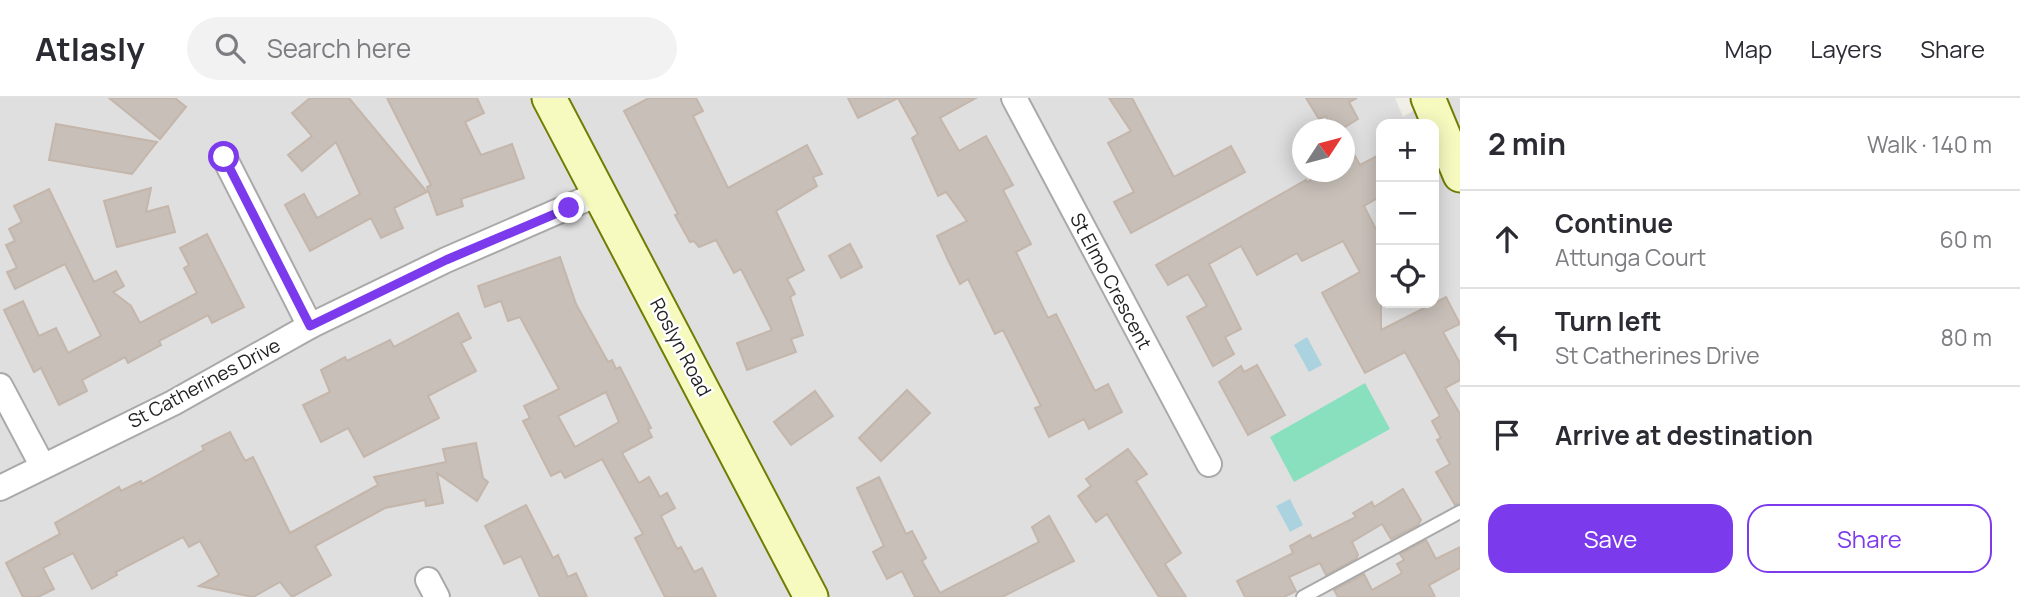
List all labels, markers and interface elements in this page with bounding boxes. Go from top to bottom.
search box [187,17,677,80]
text: Atlasly [35,26,145,71]
icon: search [211,29,249,67]
text: Search here [267,30,411,66]
text: Map [1725,32,1772,65]
text: Layers [1810,32,1882,65]
text: Share [1920,32,1985,65]
north arrow [1292,119,1355,182]
map controls [1376,119,1439,308]
button: + [1376,119,1439,182]
text: 2 min [1488,123,1566,164]
text: Walk · 140 m [1867,128,1992,160]
route start [208,141,239,172]
button: − [1376,182,1439,245]
route end [553,192,584,223]
text: Continue [1555,205,1673,241]
street label: St Elmo Crescent [1064,208,1158,354]
icon: ahead [1488,220,1526,258]
text: 60 m [1940,223,1992,255]
text: Attunga Court [1555,241,1706,273]
button: locate [1376,245,1439,308]
street label: Roslyn Road [644,293,718,401]
text: Turn left [1555,303,1662,339]
icon: left [1488,318,1526,356]
text: 80 m [1941,321,1992,353]
street label: St Catherines Drive [123,332,285,434]
text: St Catherines Drive [1555,339,1760,371]
icon: arrive [1488,416,1526,454]
text: Arrive at destination [1555,417,1813,453]
button: Save [1488,504,1733,573]
button: Share [1747,504,1992,573]

